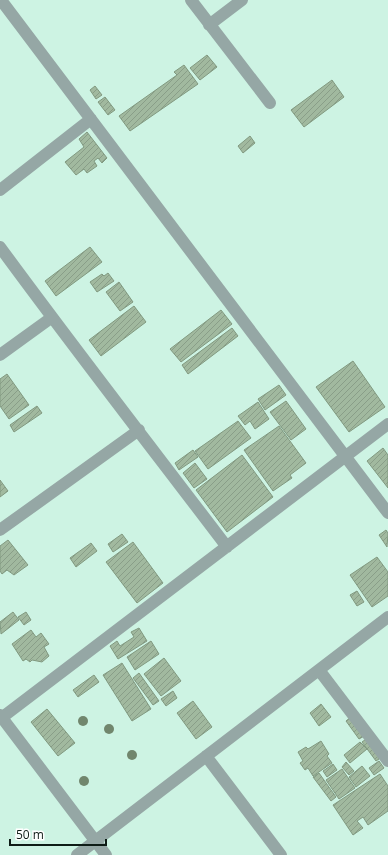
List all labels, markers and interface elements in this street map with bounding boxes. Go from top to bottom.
scale bar [10,821,106,847]
text: 50 m [16,826,44,843]

